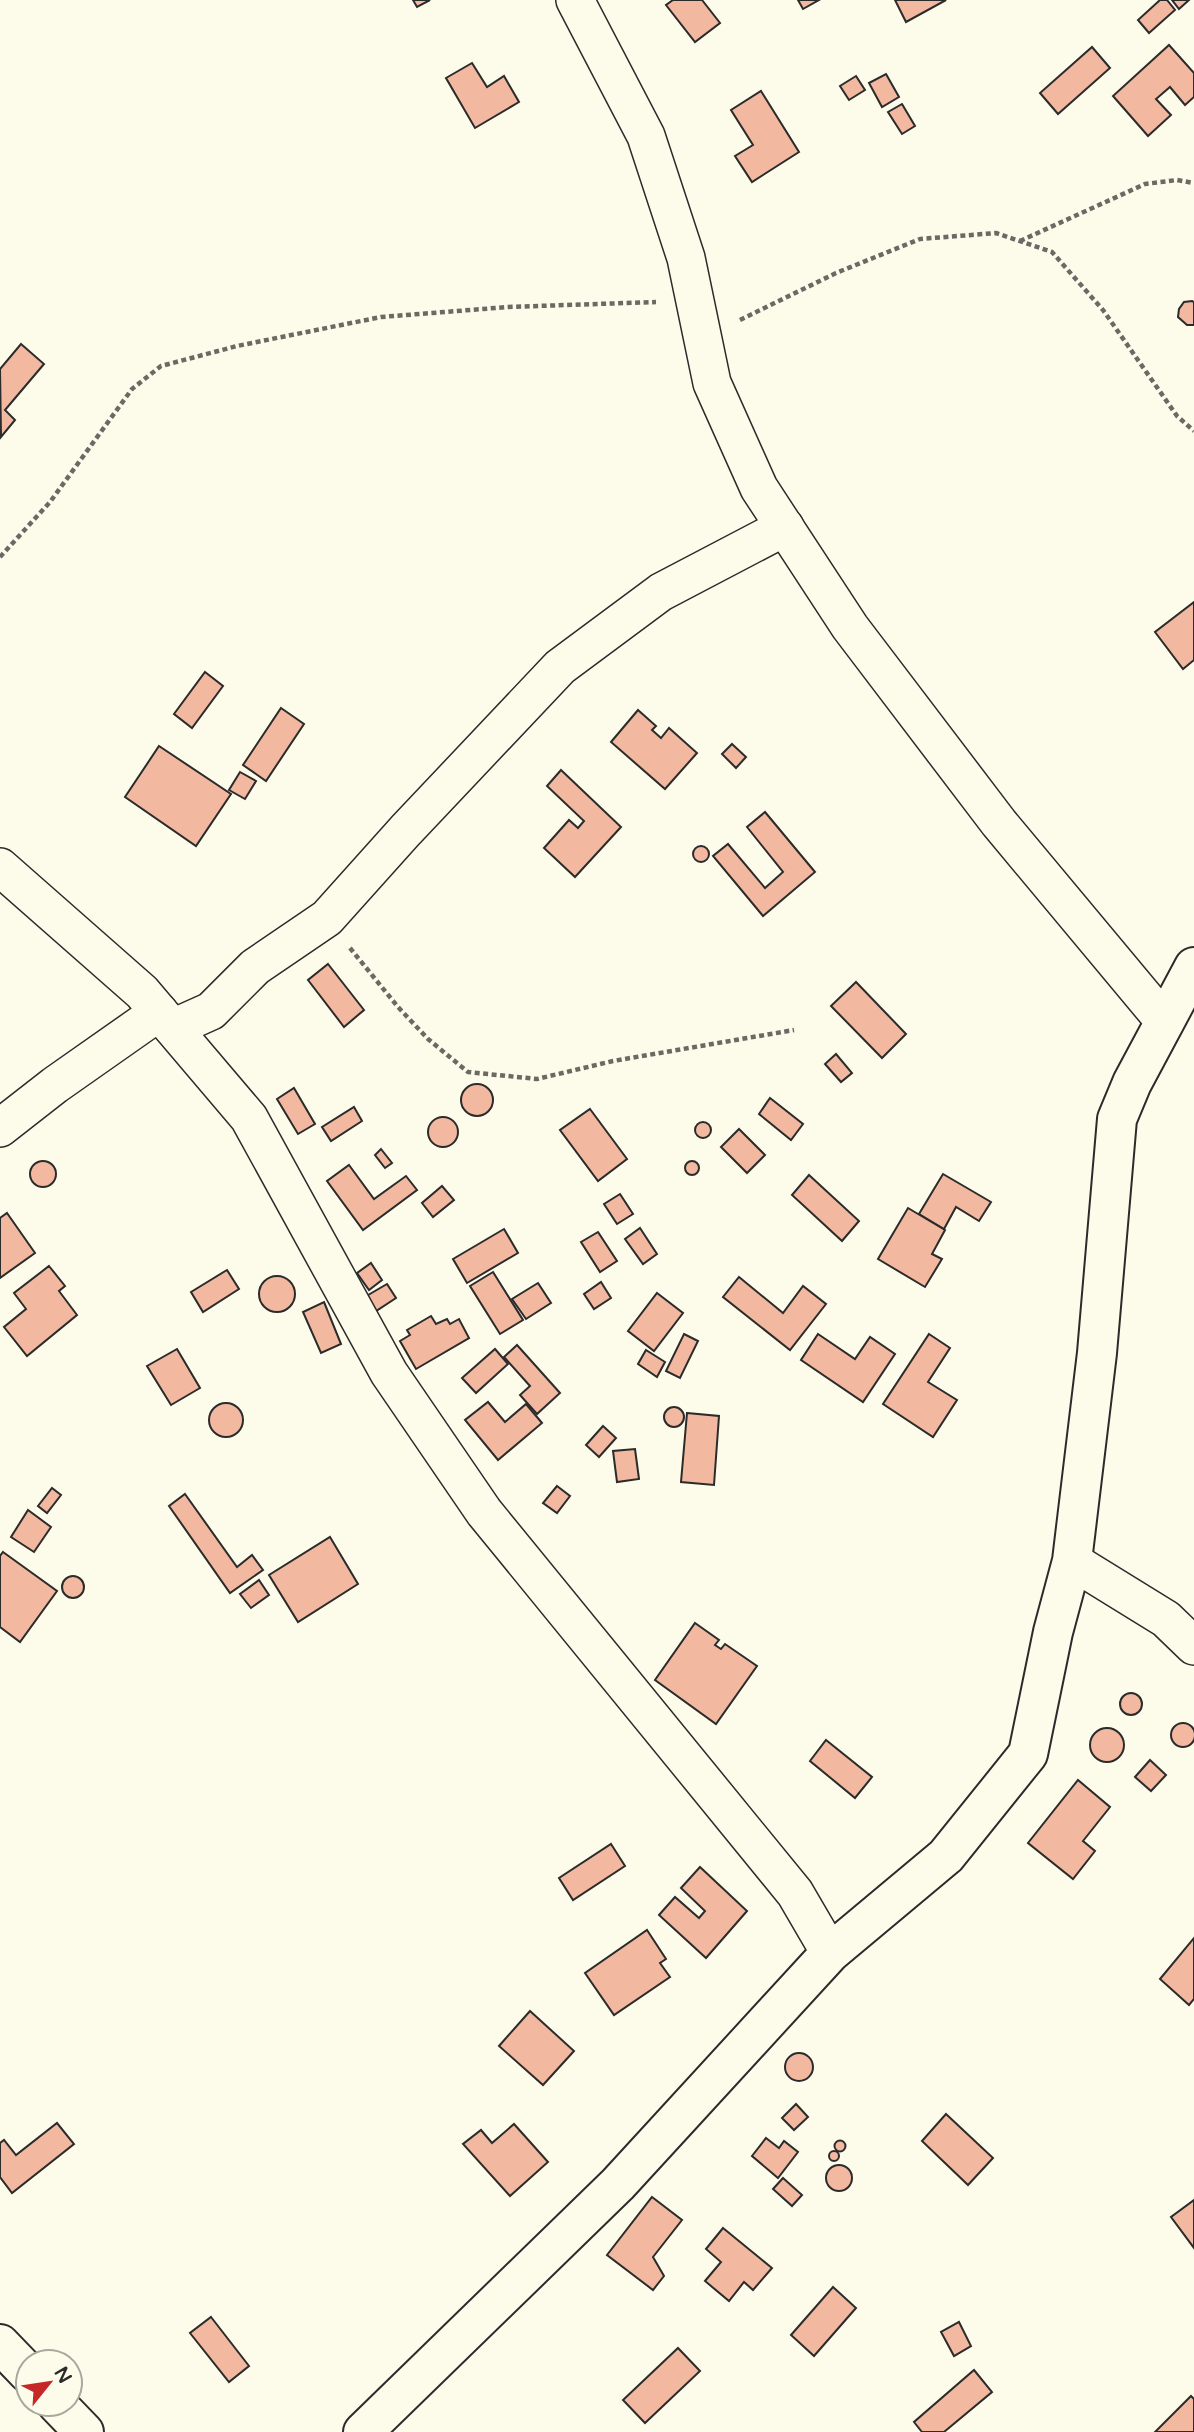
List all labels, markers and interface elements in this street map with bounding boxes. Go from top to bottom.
north arrow [14,2348,84,2418]
text: N [50,2363,76,2387]

